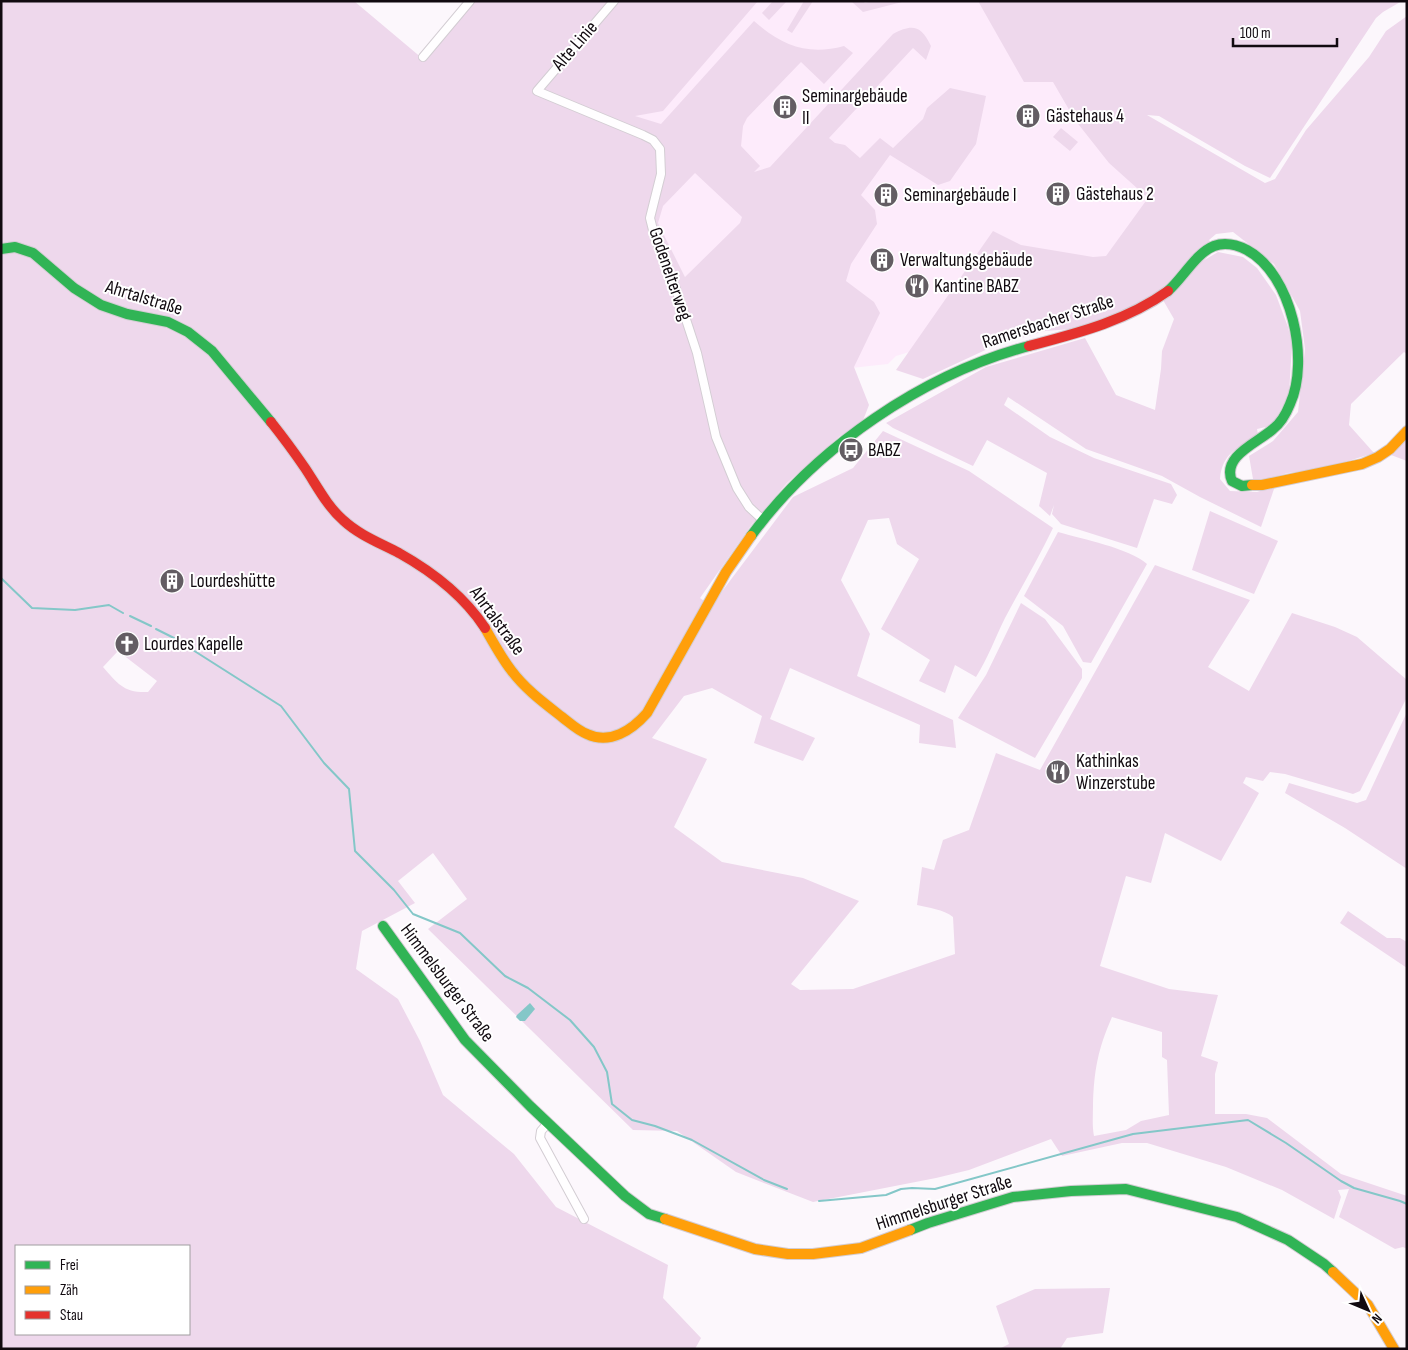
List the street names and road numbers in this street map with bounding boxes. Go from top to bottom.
street label: Alte Linie [547,17,603,76]
street label: Godenelterweg [643,224,697,324]
street label: Ahrtalstraße [102,275,185,321]
street label: Ramersbacher Straße [979,290,1117,354]
street label: Ahrtalstraße [464,581,530,660]
street label: Himmelsburger Straße [395,919,499,1047]
street label: Himmelsburger Straße [873,1170,1015,1236]

